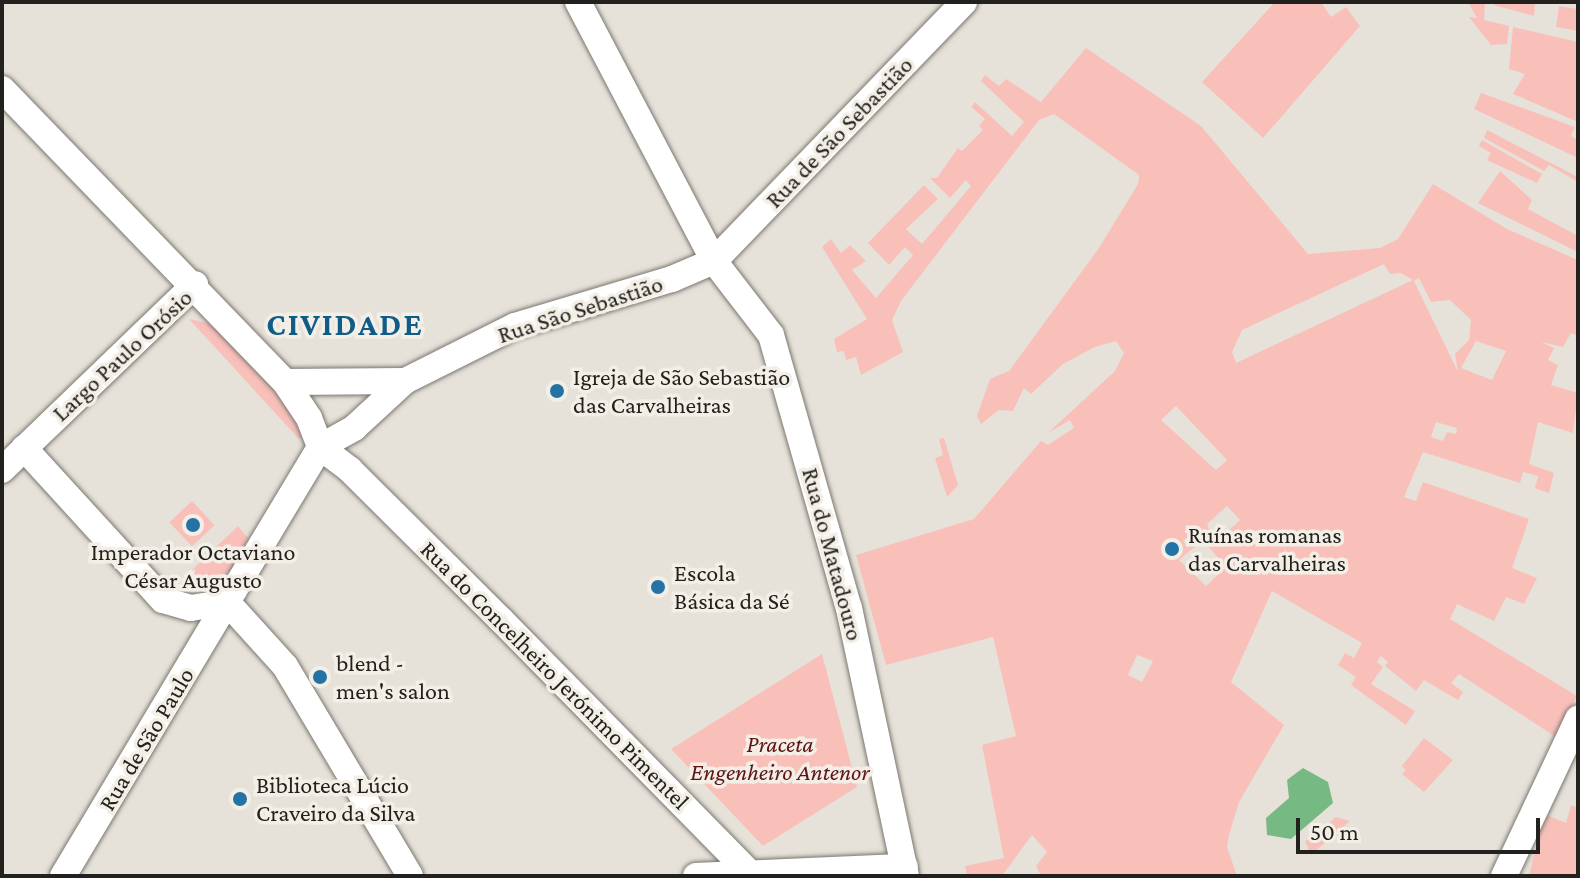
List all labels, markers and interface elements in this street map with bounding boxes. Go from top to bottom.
street label: Rua de São Sebastião [759,50,919,214]
street label: Rua São Sebastião [494,269,666,349]
street label: Largo Paulo Orósio [46,283,198,427]
district label: CIVIDADE [266,305,424,343]
place label: Igreja de São Sebastião das Carvalheiras [573,363,790,419]
marker: Igreja de São Sebastião das Carvalheiras [548,382,566,400]
street label: Rua do Matadouro [796,465,870,643]
marker: Imperador Octaviano César Augusto [184,516,202,534]
place label: Ruínas romanas das Carvalheiras [1188,521,1346,577]
street label: Rua do Concelheiro Jerónimo Pimentel [415,535,695,815]
place label: Imperador Octaviano César Augusto [91,538,295,594]
marker: Ruínas romanas das Carvalheiras [1163,540,1181,558]
place label: Escola Básica da Sé [674,559,790,615]
marker: Escola Básica da Sé [649,578,667,596]
place label: blend - men's salon [336,649,450,705]
street label: Rua de São Paulo [92,662,200,816]
marker: blend - men's salon [311,668,329,686]
park label: Praceta Engenheiro Antenor [690,730,870,786]
place label: Biblioteca Lúcio Craveiro da Silva [256,771,415,827]
marker: Biblioteca Lúcio Craveiro da Silva [231,790,249,808]
scale bar [1300,802,1544,852]
text: 50 m [1310,818,1359,845]

